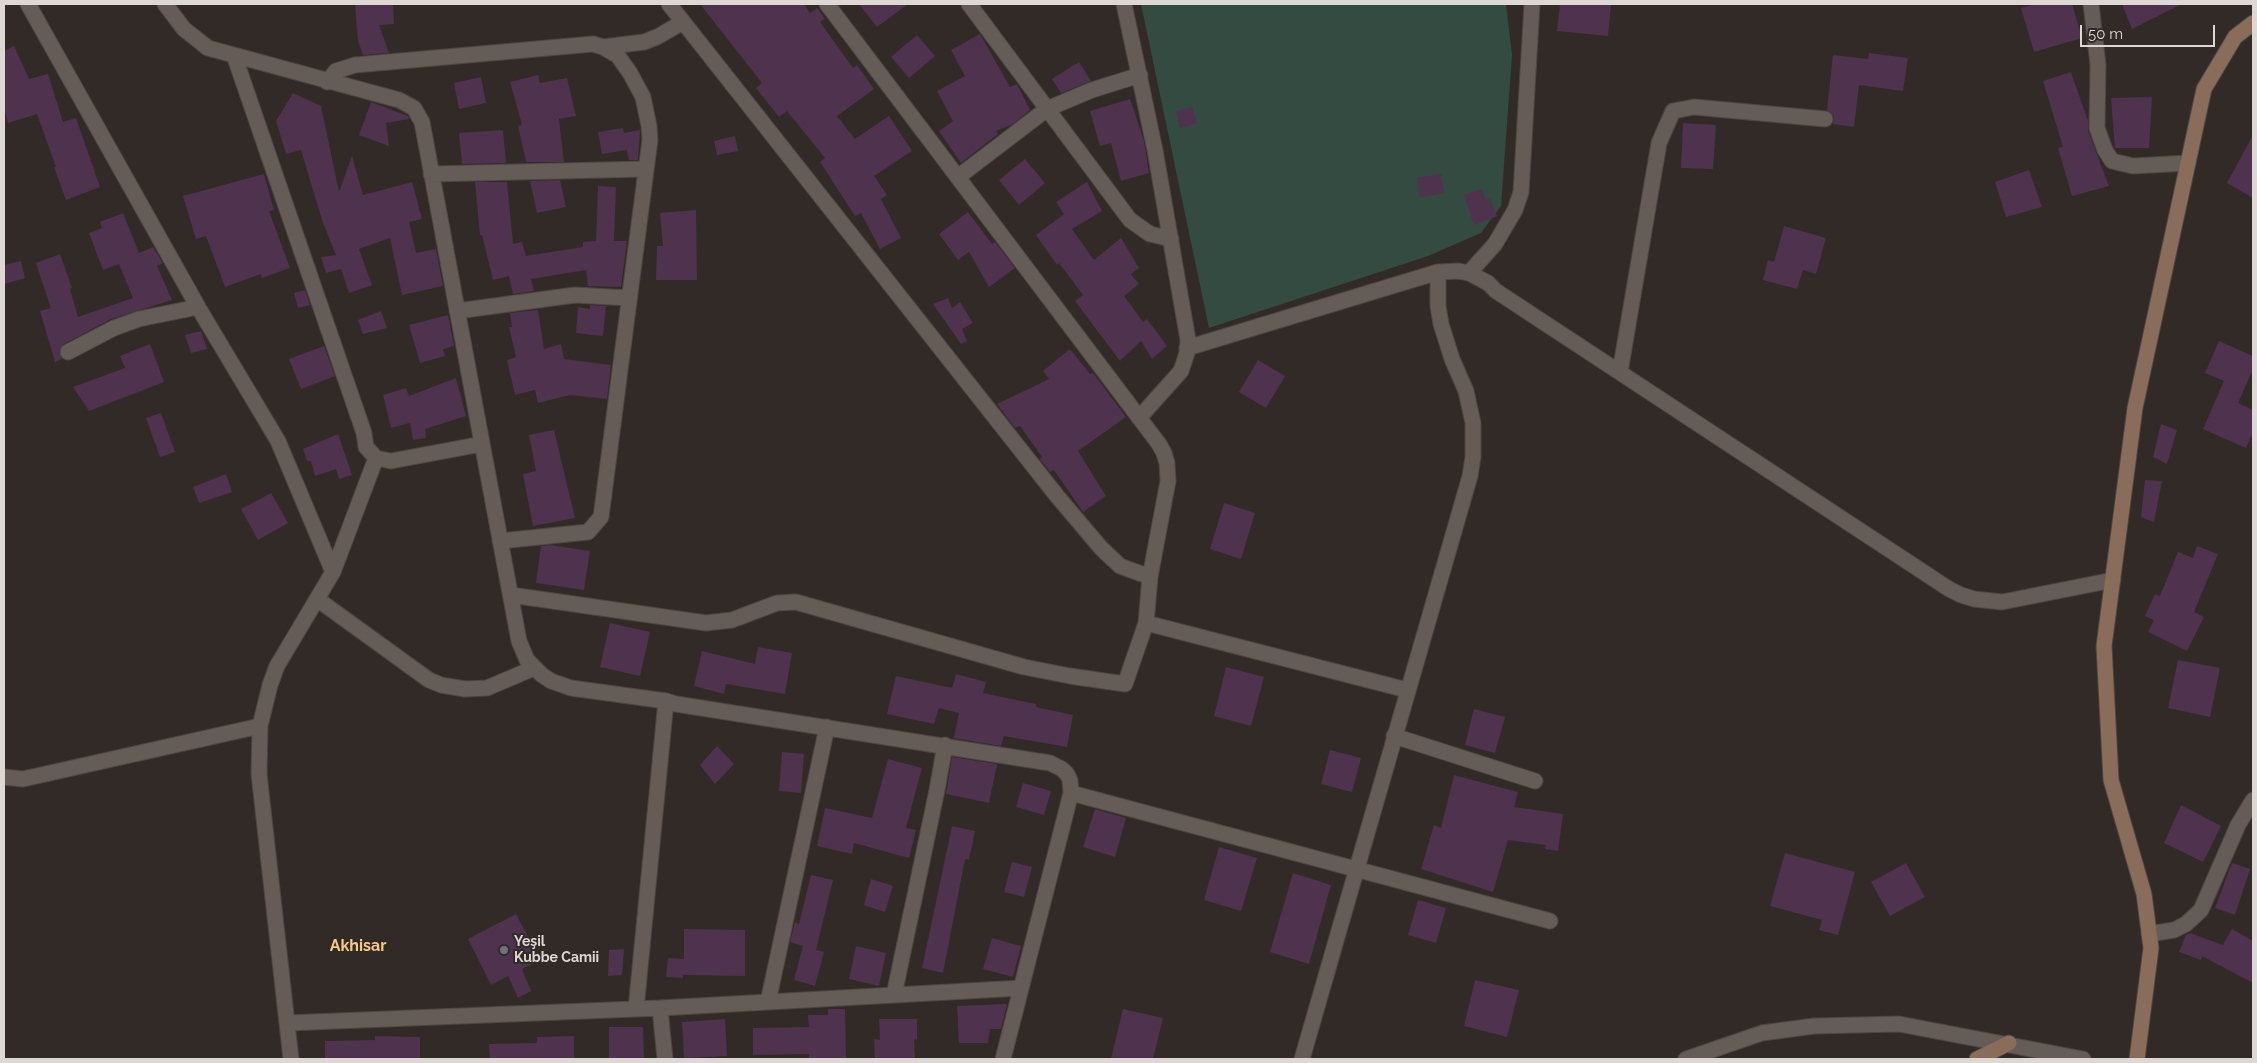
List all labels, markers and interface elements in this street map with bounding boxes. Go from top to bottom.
scale bar [2082,15,2217,47]
text: 50 m [2088,25,2123,43]
place label: Yeşil Kubbe Camii [514,934,599,966]
district label: Akhisar [330,936,386,956]
marker: Yeşil Kubbe Camii [498,944,510,956]

